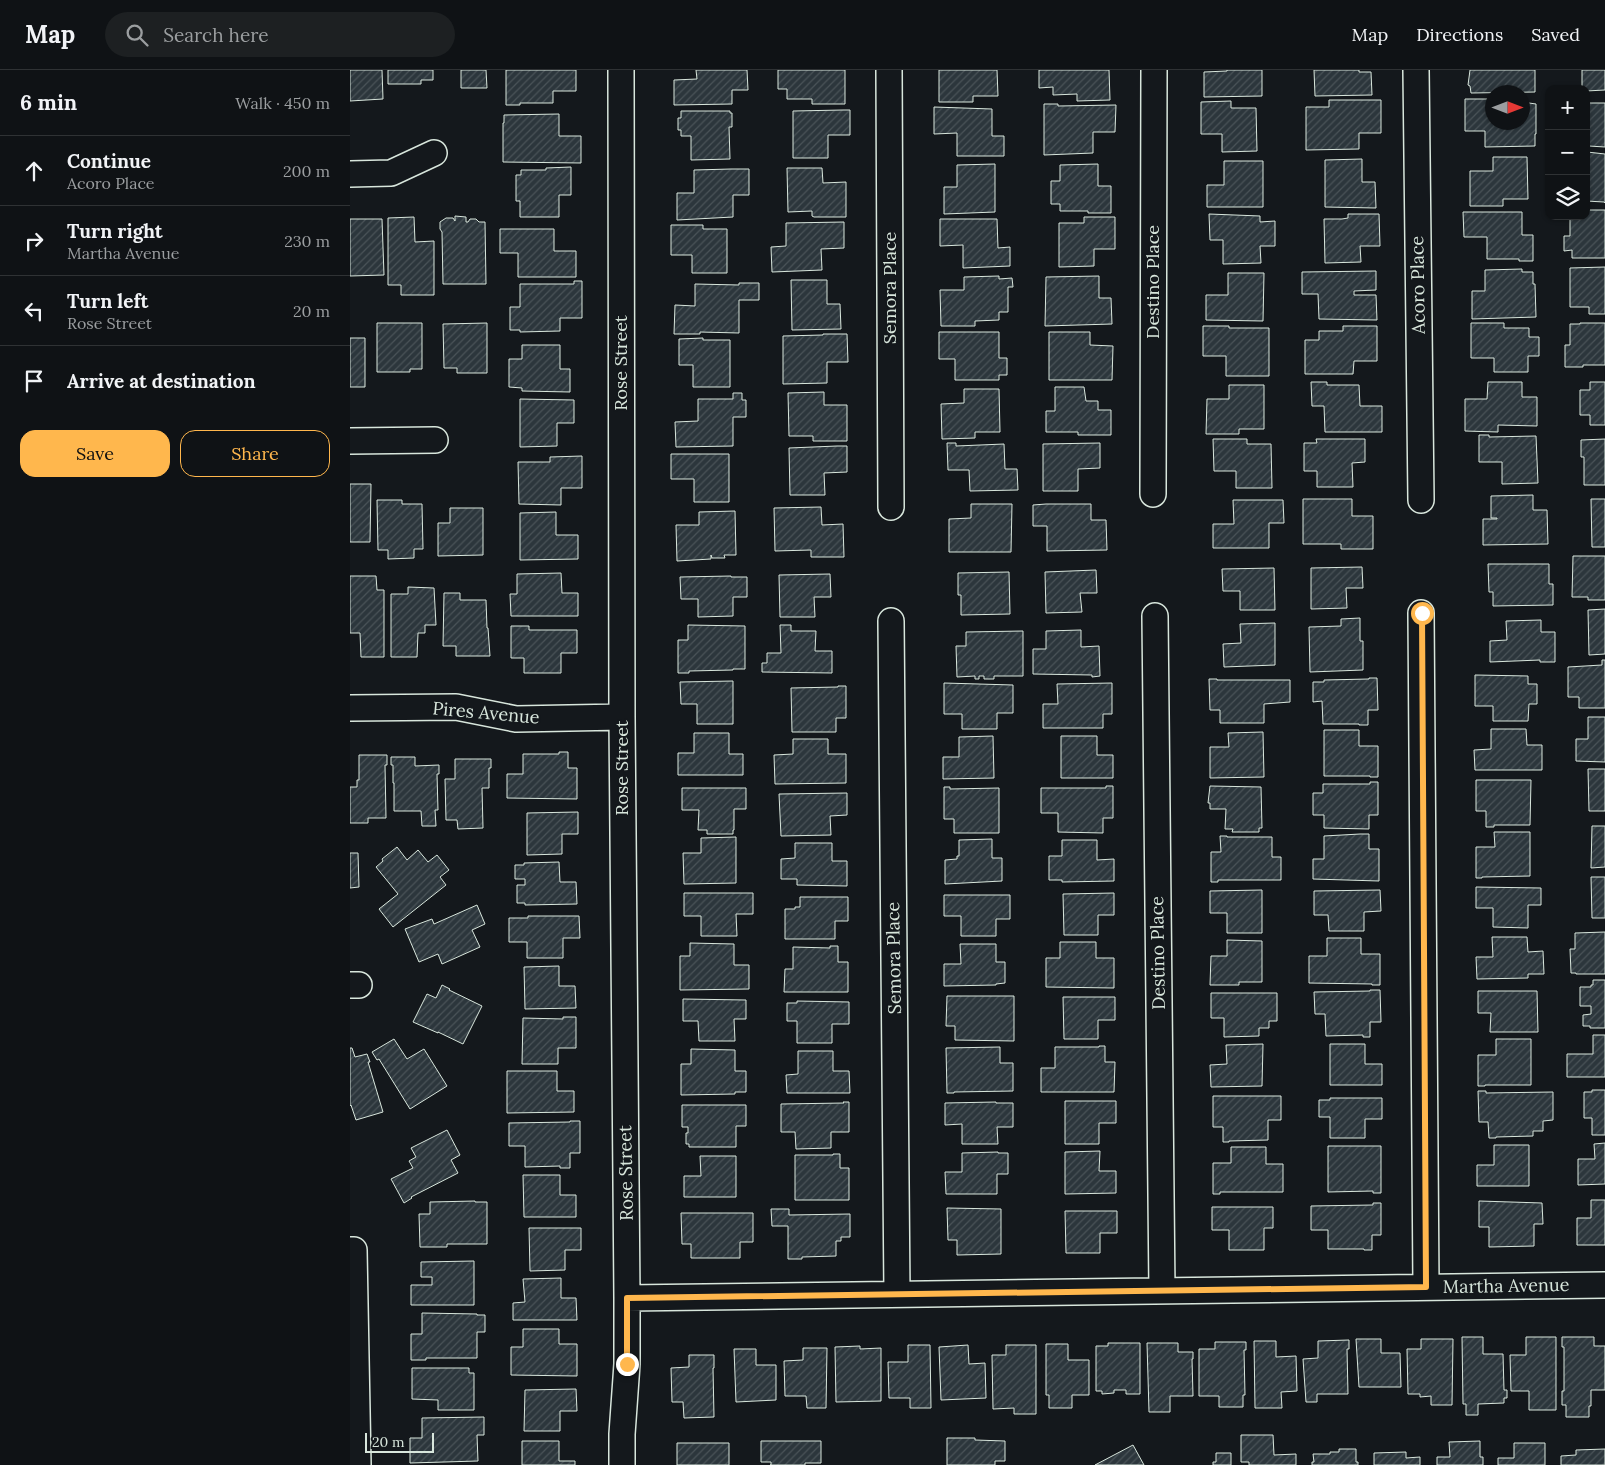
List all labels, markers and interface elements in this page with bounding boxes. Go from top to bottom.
search box [105,12,455,57]
text: Map [25,19,75,50]
icon: search [123,21,151,49]
text: Search here [163,23,269,47]
text: Map [1352,23,1388,46]
text: Directions [1416,23,1503,46]
text: Saved [1531,23,1580,46]
north arrow [1485,85,1530,130]
map controls [1545,85,1590,220]
button: + [1545,85,1590,130]
text: 6 min [20,89,77,116]
text: Walk · 450 m [235,93,330,113]
button: − [1545,130,1590,175]
text: Continue [67,149,151,173]
icon: ahead [20,157,48,185]
text: 200 m [283,161,330,181]
text: Acoro Place [67,173,155,193]
button: layers [1545,175,1590,220]
text: Turn right [67,219,163,243]
street label: Destino Place [1141,225,1164,339]
icon: right [20,227,48,255]
text: 230 m [284,231,330,251]
street label: Semora Place [878,232,901,344]
street label: Acoro Place [1405,235,1430,335]
text: Martha Avenue [67,243,180,263]
text: Turn left [67,289,148,313]
icon: left [20,297,48,325]
text: 20 m [293,301,330,321]
text: Rose Street [67,313,152,333]
street label: Rose Street [609,315,632,411]
icon: arrive [20,367,48,395]
text: Arrive at destination [67,369,256,393]
button: Save [20,430,170,477]
button: Share [180,430,330,477]
route start [1411,602,1434,625]
street label: Pires Avenue [431,696,541,729]
street label: Rose Street [610,720,633,816]
street label: Destino Place [1145,896,1170,1010]
street label: Semora Place [881,901,906,1014]
street label: Rose Street [613,1125,638,1221]
street label: Martha Avenue [1443,1273,1570,1298]
route end [616,1353,639,1376]
scale bar [365,1430,434,1453]
text: 20 m [372,1433,404,1451]

